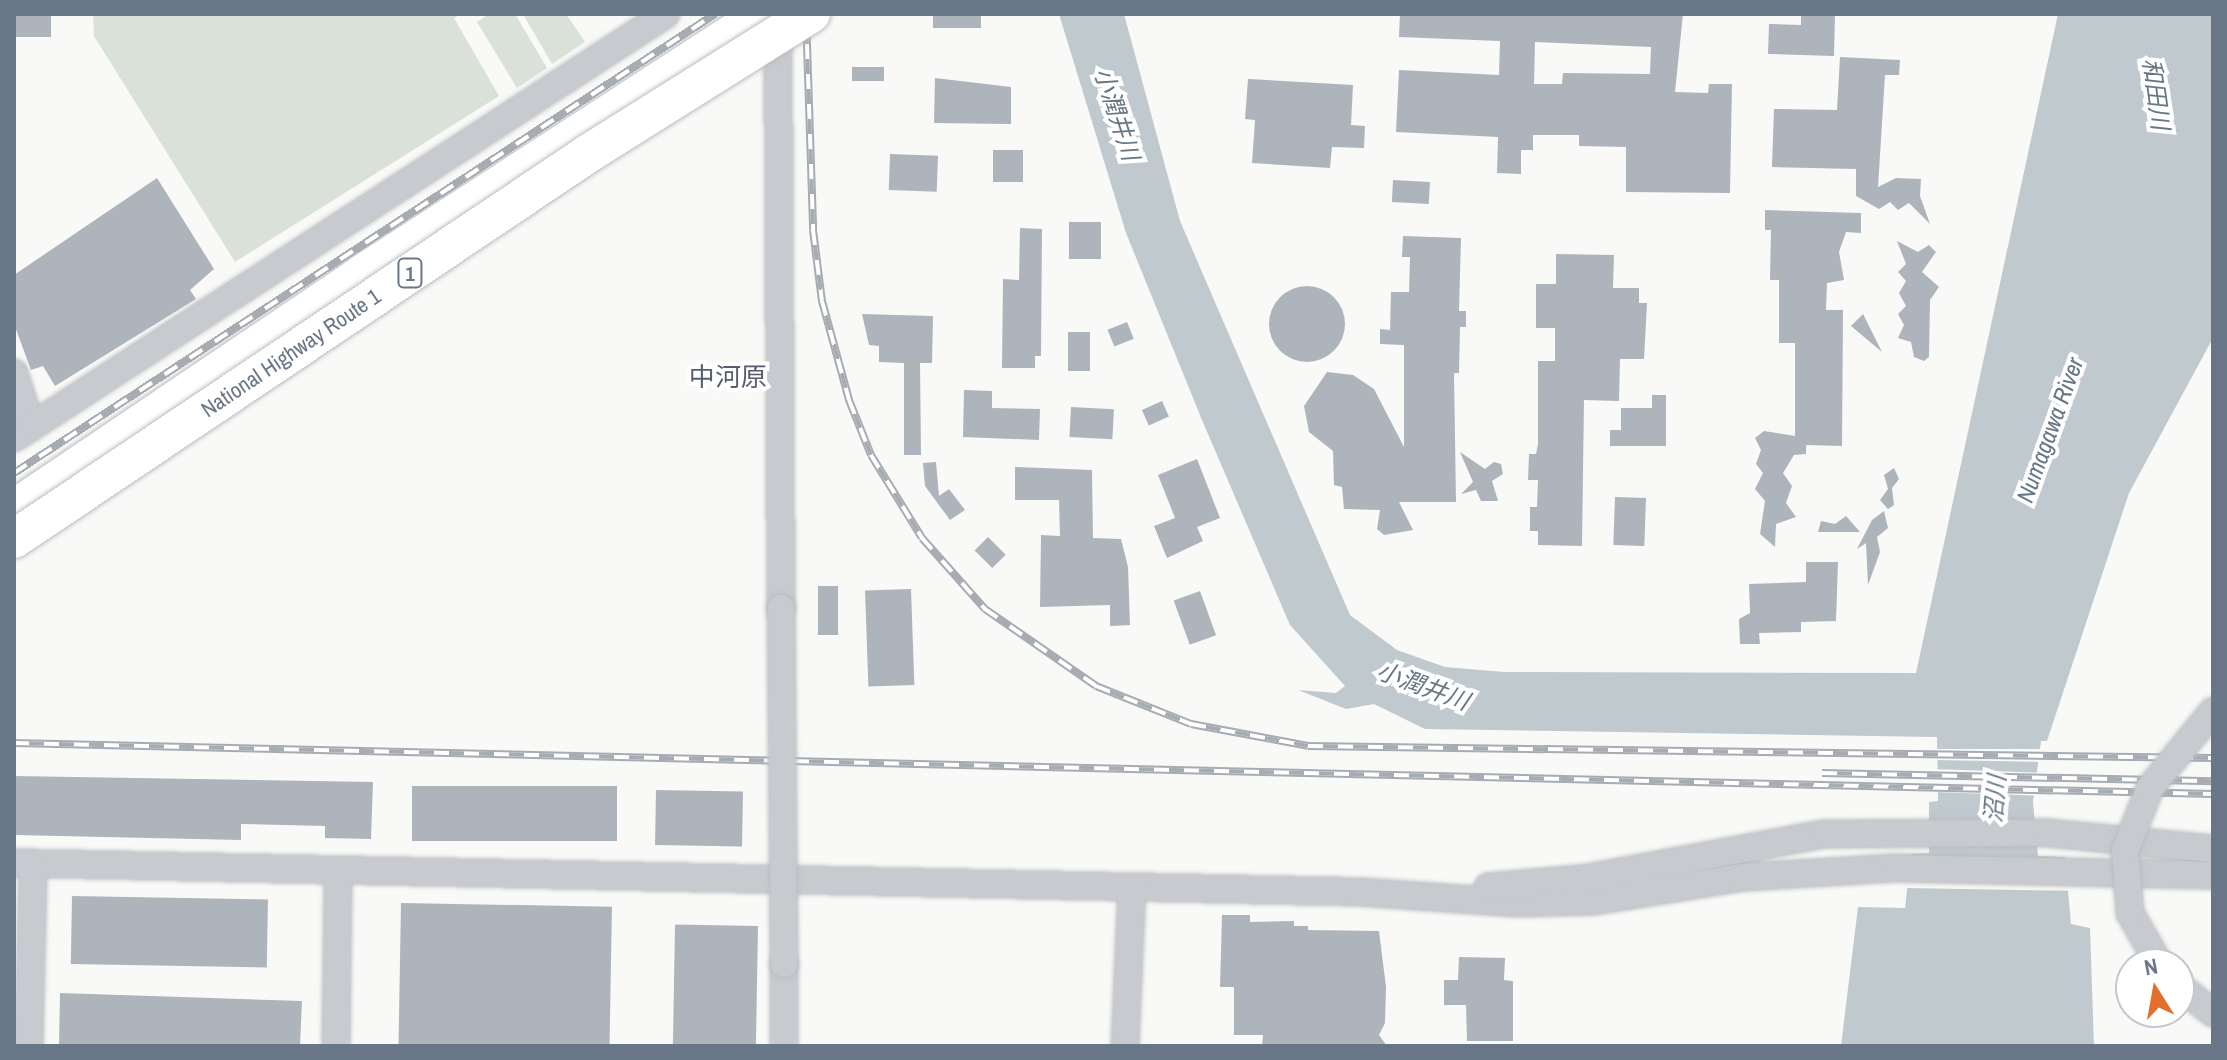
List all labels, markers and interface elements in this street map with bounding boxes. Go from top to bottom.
water label: 和田川 [2137,56,2175,132]
water label: 小潤井川 [1088,64,1146,164]
road number: 1 [396,257,424,289]
street label: National Highway Route 1 [196,283,386,423]
water label: Numagawa River [2010,354,2090,506]
district label: 中河原 [689,361,767,393]
water label: 小潤井川 [1373,656,1473,716]
water label: 沼川 [1979,774,2011,824]
north arrow [2115,948,2195,1028]
text: N [2142,950,2160,982]

